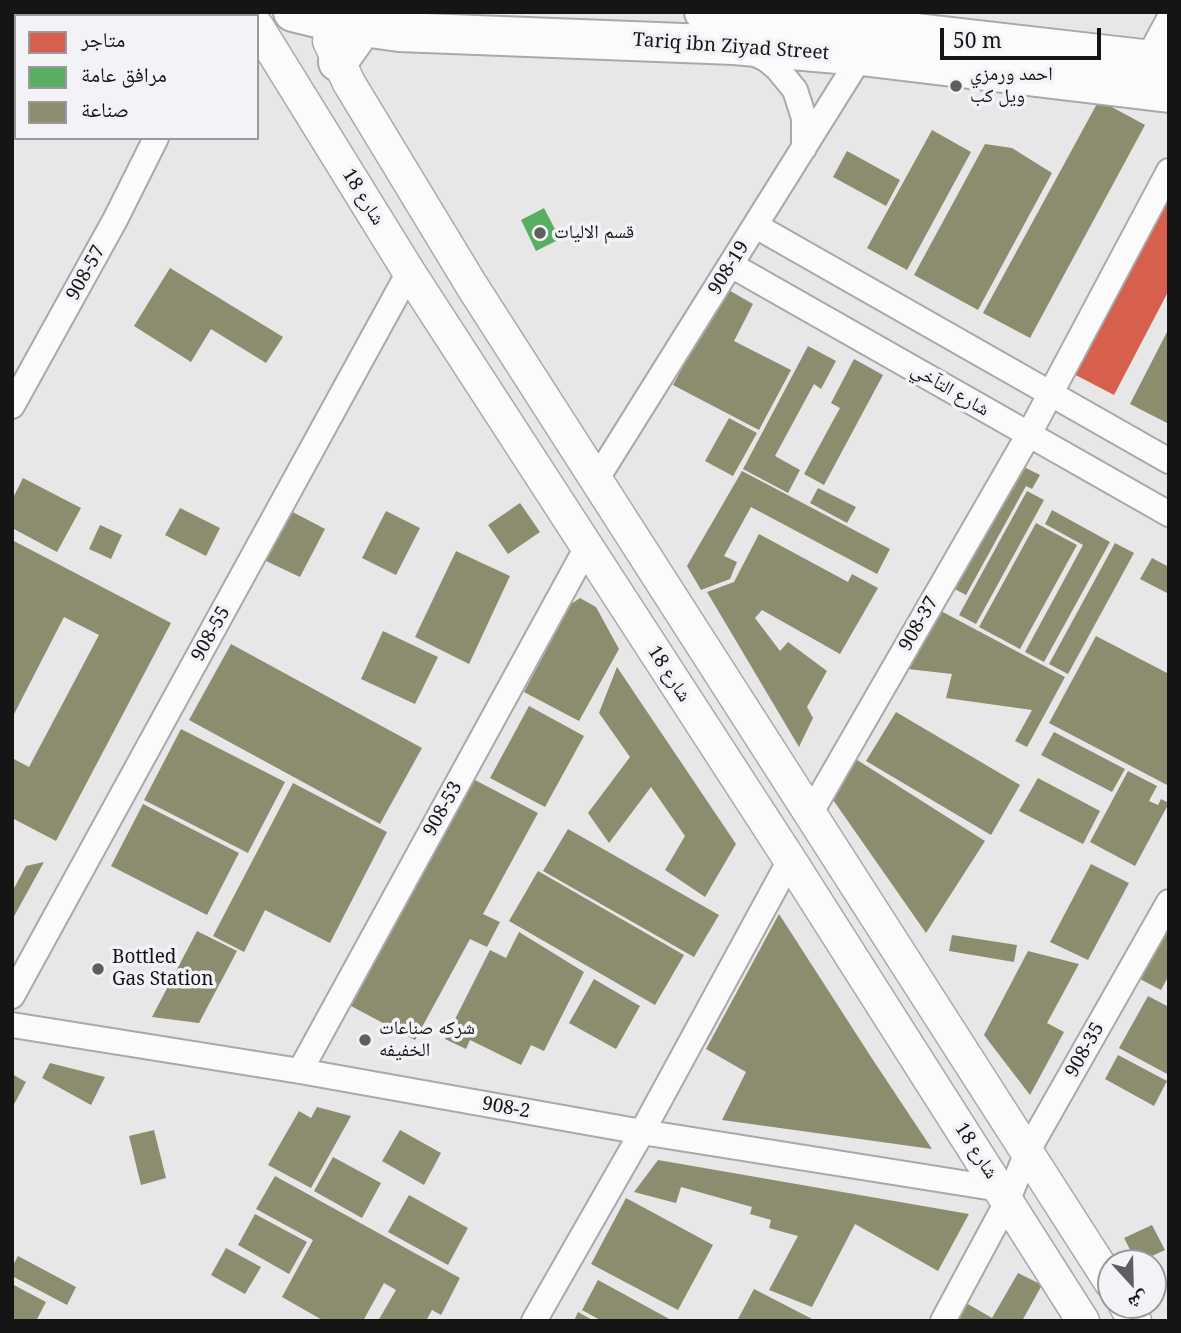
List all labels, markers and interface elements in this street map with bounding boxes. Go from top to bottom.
legend [14,14,259,140]
scale bar [943,14,1104,58]
text: متاجر [81,25,125,53]
text: 50 m [953,26,1002,54]
street label: Tariq ibn Ziyad Street [632,29,830,65]
text: مرافق عامة [81,60,167,88]
place label: احمد ورمزي ويل كب [970,64,1053,108]
marker: احمد ورمزي ويل كب [948,78,964,94]
text: صناعة [81,95,129,123]
street label: شارع 18 [337,165,389,229]
place label: قسم الاليات [554,222,634,244]
marker: قسم الاليات [532,225,548,241]
street label: 908-19 [704,237,754,299]
street label: 908-57 [62,242,110,304]
street label: شارع التآخي [907,359,993,421]
street label: 908-37 [894,593,944,655]
street label: 908-55 [187,603,235,665]
street label: شارع 18 [642,642,696,706]
street label: 908-53 [419,778,467,840]
place label: Bottled Gas Station [112,947,213,991]
marker: Bottled Gas Station [90,961,106,977]
place label: شركه صناعات الخفيفه [379,1018,475,1062]
street label: 908-35 [1061,1019,1109,1081]
marker: شركه صناعات الخفيفه [357,1032,373,1048]
street label: 908-2 [480,1093,532,1123]
street label: شارع 18 [949,1119,1003,1183]
north arrow [1097,1249,1167,1319]
text: ش [1125,1286,1153,1317]

